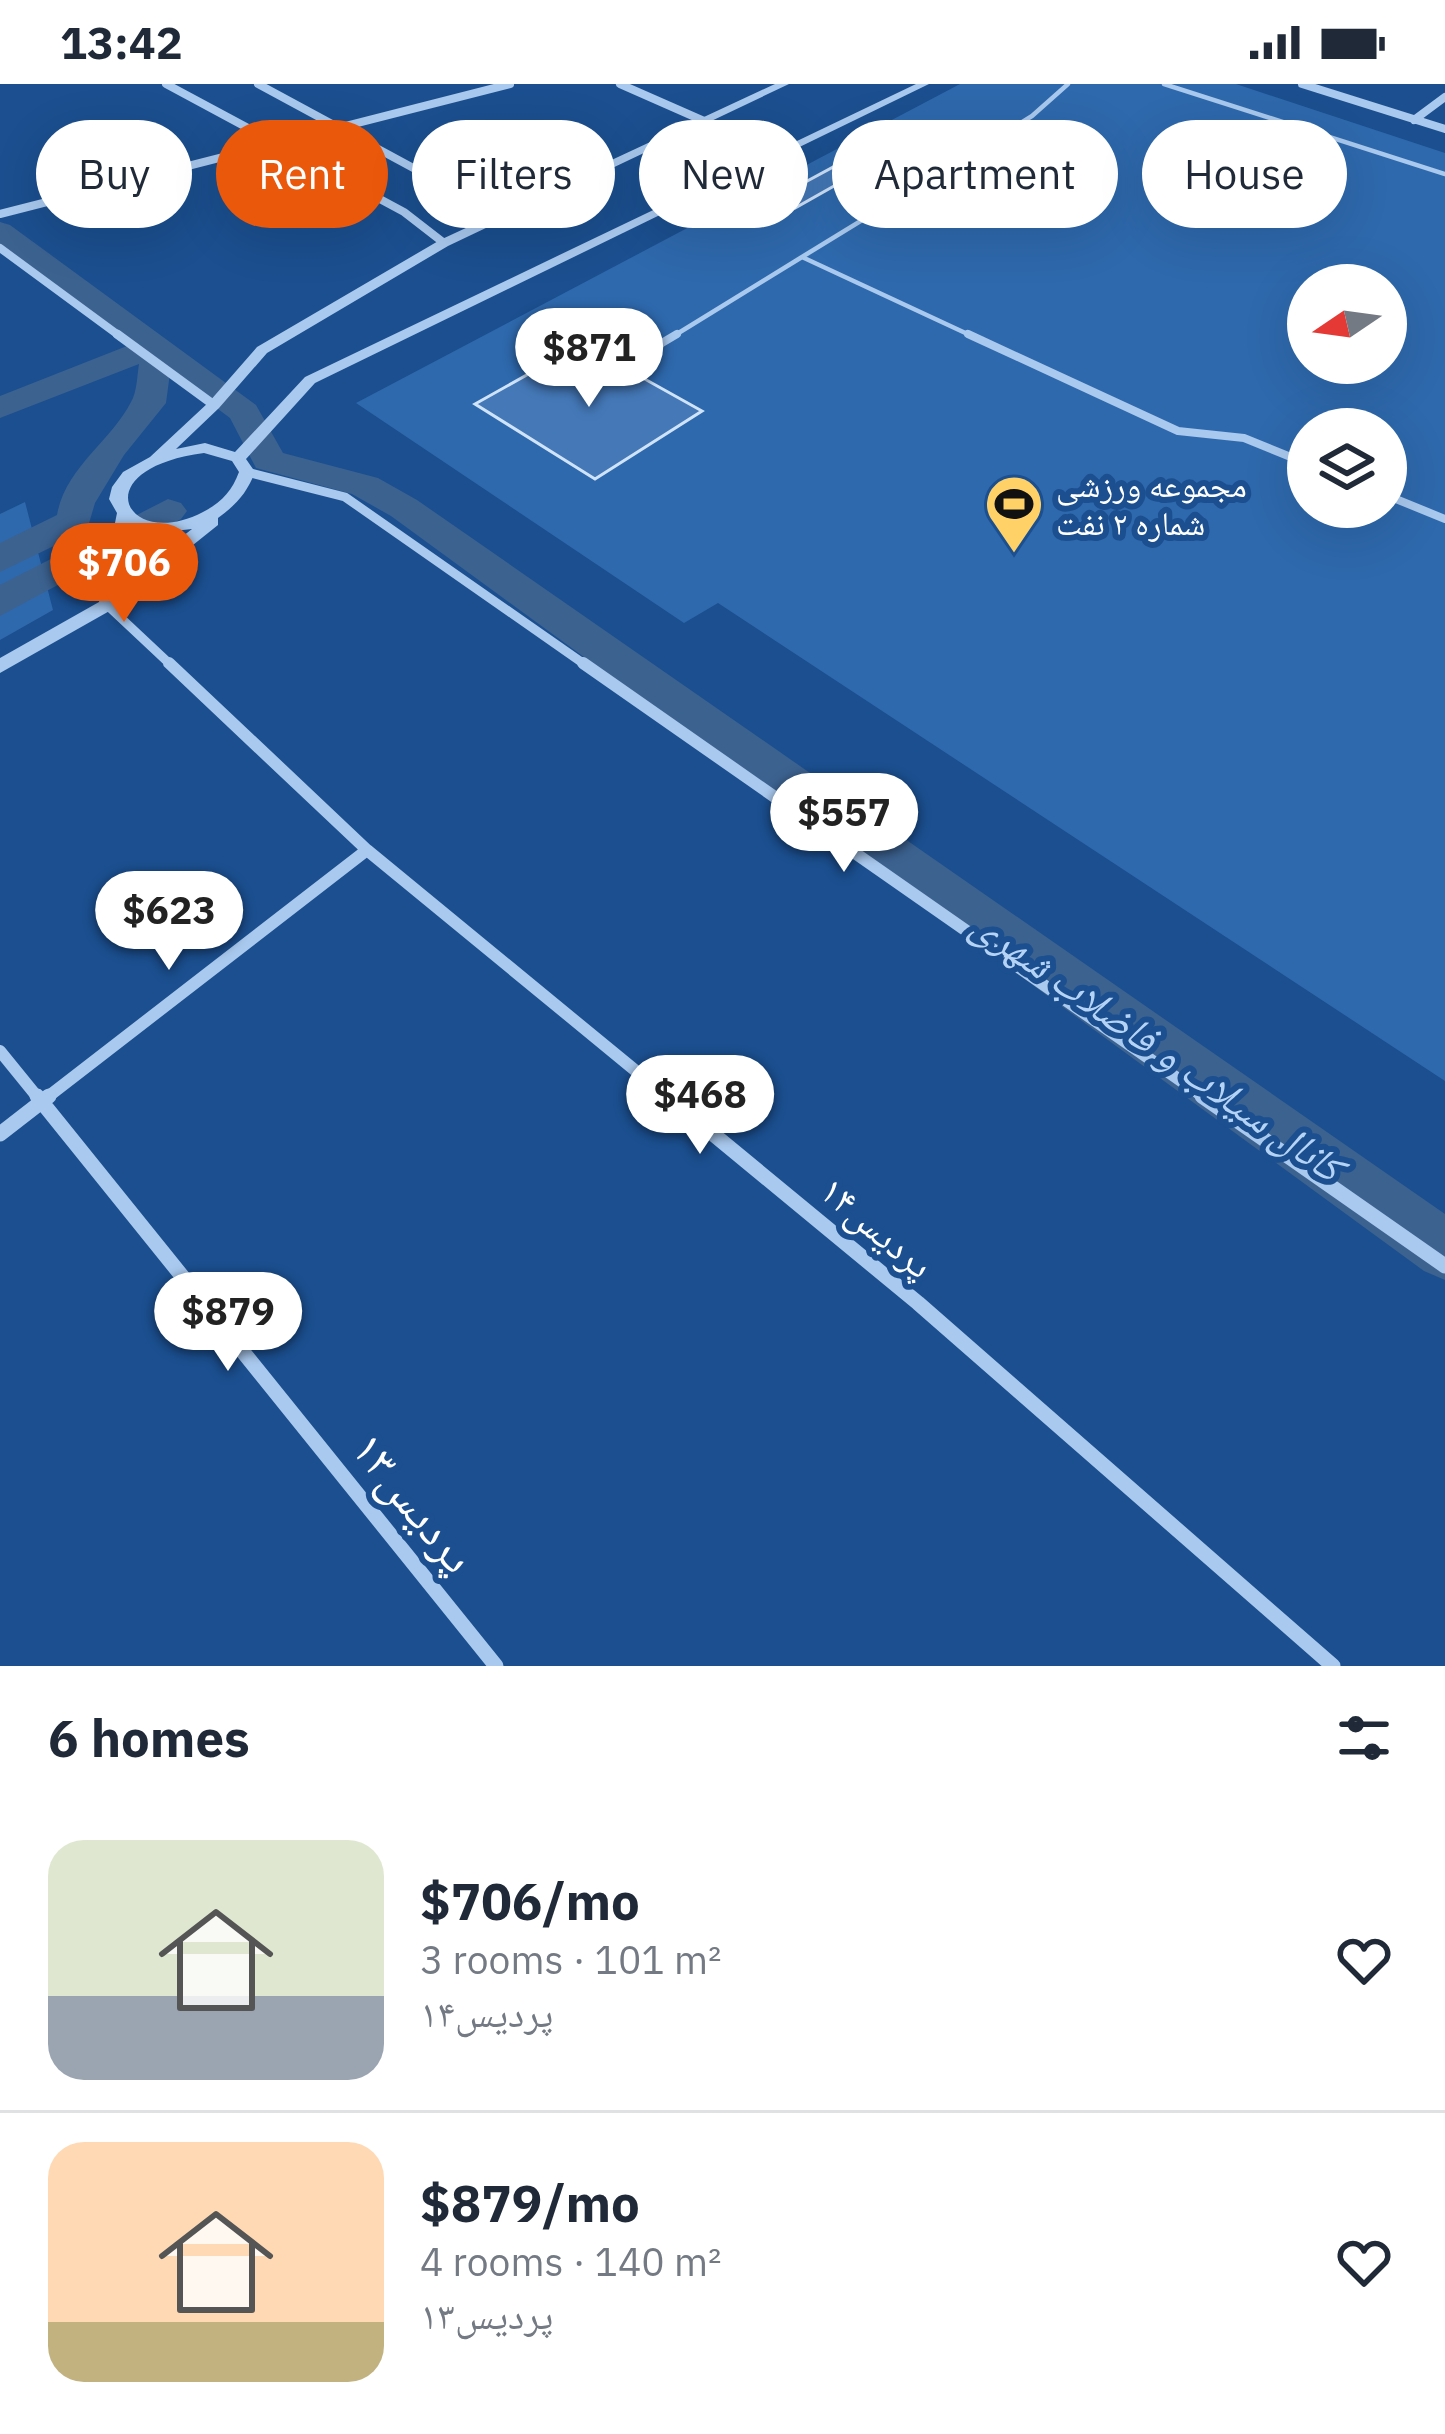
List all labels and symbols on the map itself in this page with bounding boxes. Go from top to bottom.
north arrow [1287,264,1407,384]
pin: $871 [518,308,660,410]
place label: مجموعه ورزشی شماره ۲ نفت [1056,463,1247,544]
sports icon: مجموعه ورزشی شماره ۲ نفت [983,473,1045,555]
pin: $706 [53,523,195,625]
pin: $557 [773,773,915,875]
pin: $623 [98,871,240,973]
water label: کانال سیلاب و فاضلاب شهری [962,896,1360,1197]
pin: $468 [629,1055,771,1157]
street label: پردیس۱۴ [810,1164,945,1289]
pin: $879 [157,1272,299,1374]
street label: پردیس۱۳ [339,1418,491,1585]

